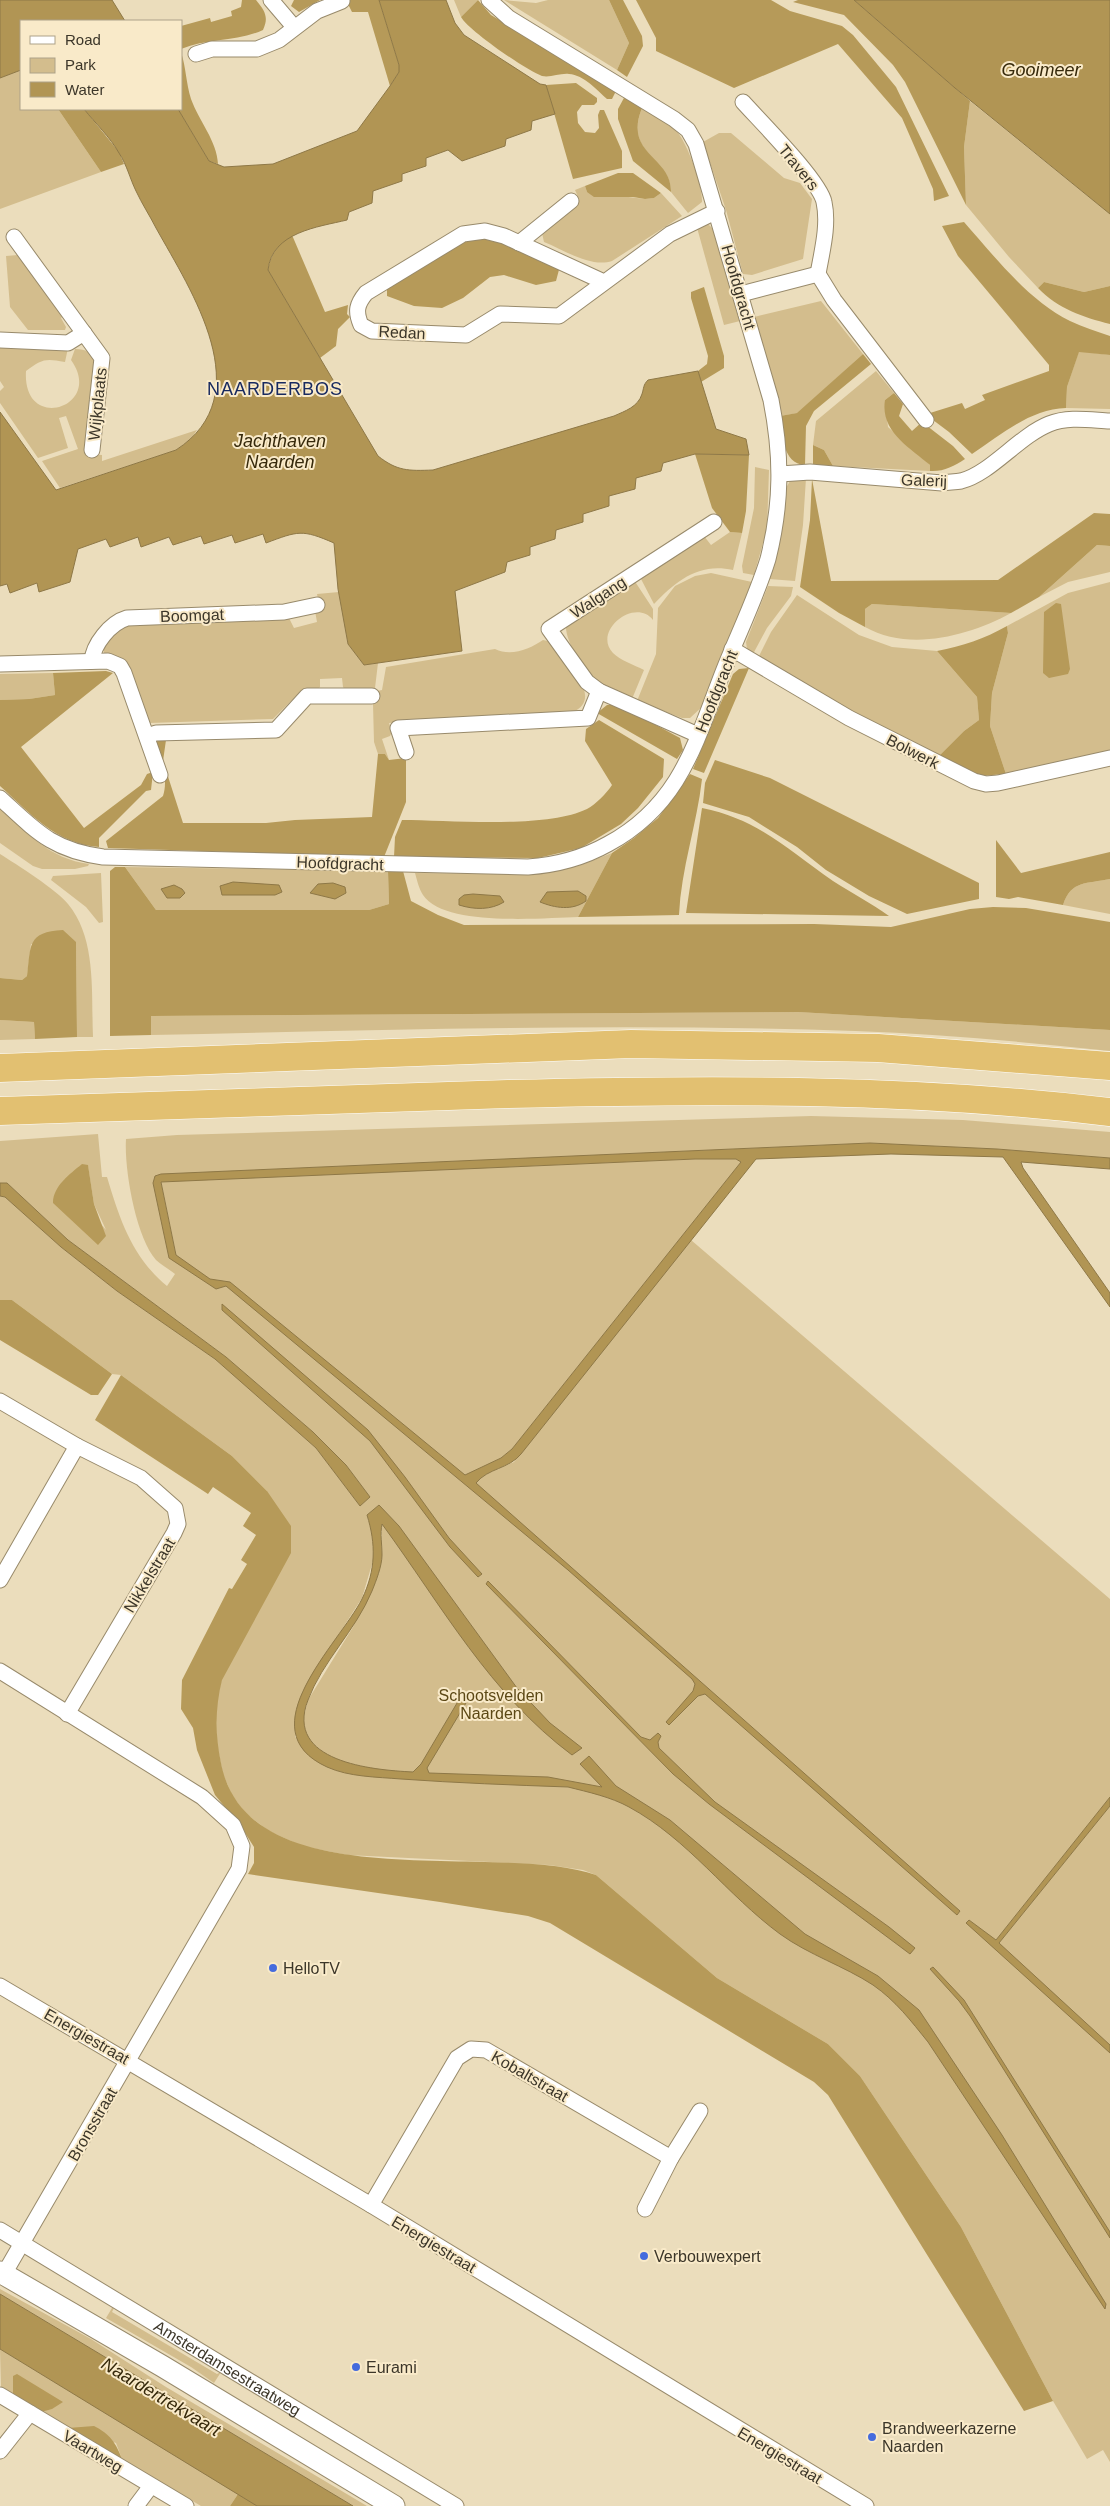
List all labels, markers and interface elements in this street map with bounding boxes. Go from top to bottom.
legend [20,20,182,110]
text: Road [65,31,101,48]
text: Park [65,56,96,73]
water label: Gooimeer [1001,60,1082,80]
text: Water [65,81,104,98]
street label: Travers [775,141,822,194]
street label: Hoofdgracht [718,243,759,332]
street label: Redan [378,323,426,342]
street label: Wijkplaats [85,367,110,441]
district label: NAARDERBOS [207,379,343,399]
water label: Jachthaven Naarden [233,431,326,472]
street label: Galerij [901,471,947,490]
street label: Walgang [567,573,629,622]
street label: Boomgat [160,606,225,625]
street label: Hoofdgracht [692,647,741,735]
street label: Bolwerk [884,731,943,772]
street label: Hoofdgracht [296,853,384,874]
street label: Nikkelstraat [121,1535,179,1615]
park label: Schootsvelden Naarden [439,1687,543,1722]
place label: HelloTV [283,1960,340,1977]
marker: HelloTV [267,1962,279,1974]
street label: Energiestraat [41,2005,133,2068]
street label: Kobaltstraat [489,2048,571,2105]
street label: Bronsstraat [65,2084,121,2164]
street label: Energiestraat [389,2213,479,2277]
place label: Verbouwexpert [654,2248,761,2265]
marker: Verbouwexpert [638,2250,650,2262]
street label: Amsterdamsestraatweg [151,2317,304,2419]
water label: Naardertrekvaart [98,2354,225,2441]
place label: Eurami [366,2359,417,2376]
marker: Eurami [350,2361,362,2373]
place label: Brandweerkazerne Naarden [882,2420,1016,2455]
street label: Energiestraat [735,2424,825,2488]
street label: Vaartweg [60,2427,126,2476]
marker: Brandweerkazerne Naarden [866,2431,878,2443]

